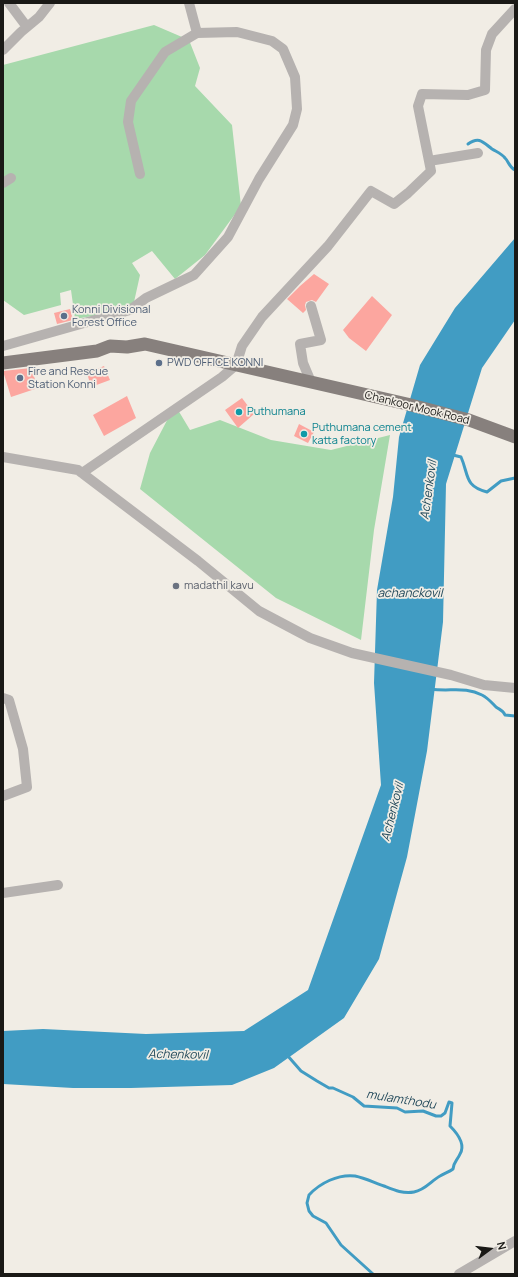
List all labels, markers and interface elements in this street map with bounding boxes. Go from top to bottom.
place label: Konni Divisional Forest Office [72,303,151,329]
marker: Konni Divisional Forest Office [59,311,69,321]
place label: PWD OFFICE KONNI [167,356,263,370]
marker: PWD OFFICE KONNI [154,358,164,368]
place label: Fire and Rescue Station Konni [28,365,108,391]
marker: Fire and Rescue Station Konni [15,373,25,383]
street label: Chankoor Mook Road [363,389,471,427]
place label: Puthumana [247,405,306,419]
marker: Puthumana [234,407,244,417]
place label: Puthumana cement katta factory [312,421,412,447]
marker: Puthumana cement katta factory [299,429,309,439]
water label: Achenkovil [418,459,440,521]
place label: madathil kavu [184,579,254,593]
marker: madathil kavu [171,581,181,591]
water label: achanckovil [377,587,443,601]
water label: Achenkovil [379,781,407,843]
water label: Achenkovil [148,1047,208,1063]
water label: mulamthodu [365,1087,437,1113]
north arrow [470,1229,510,1269]
text: N [494,1240,510,1252]

